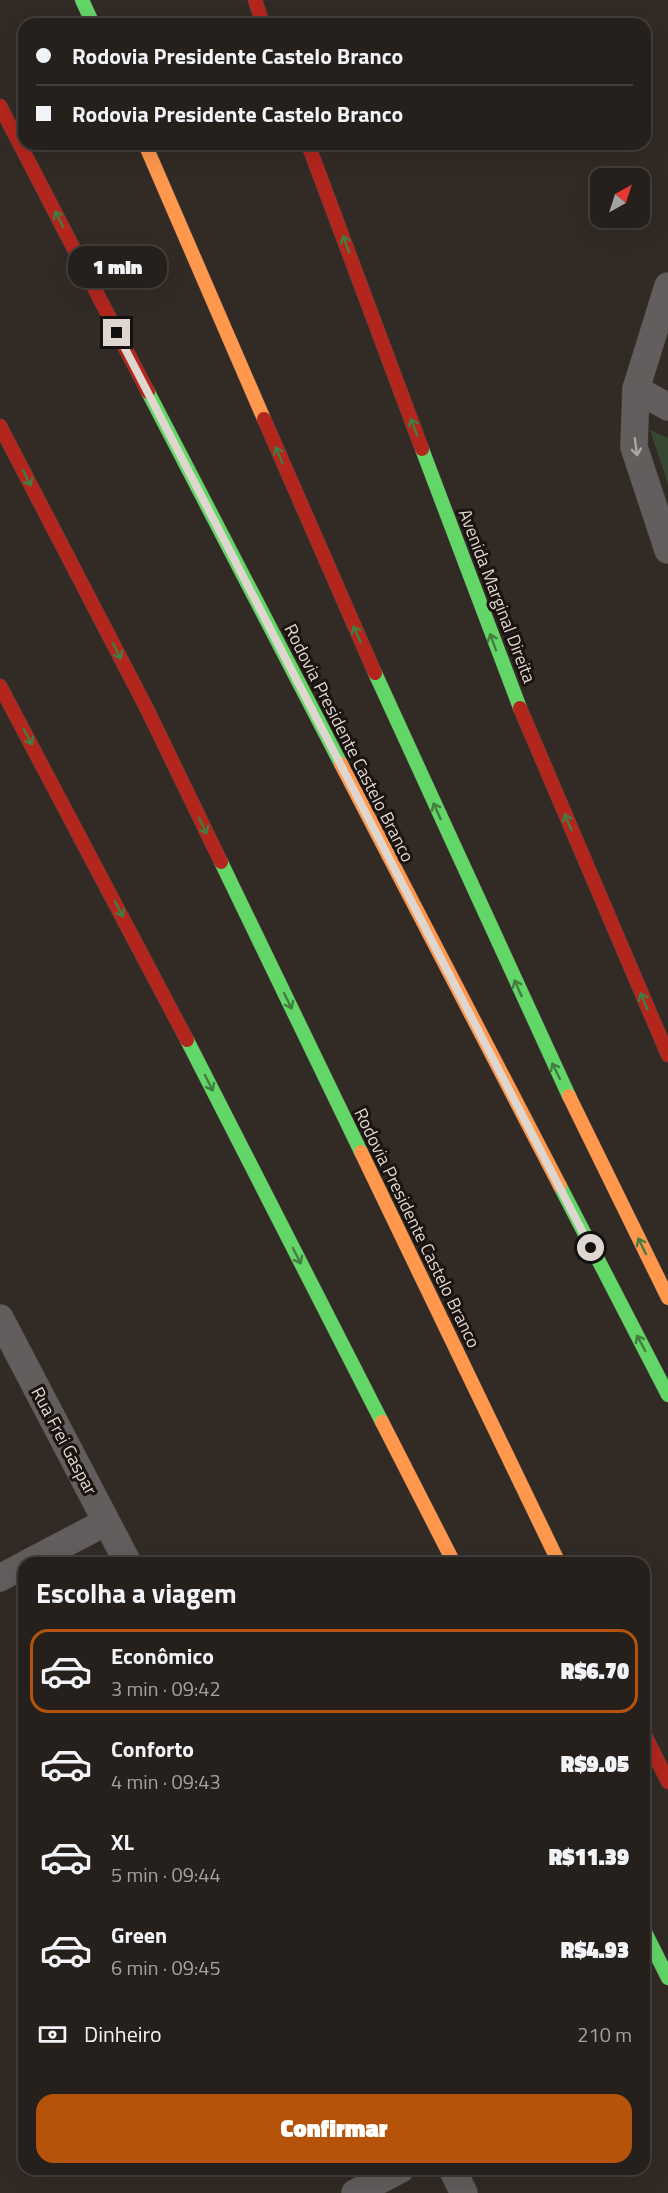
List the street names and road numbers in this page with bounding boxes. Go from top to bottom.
street label: Avenida Marginal Direita [452,505,543,687]
street label: Rodovia Presidente Castelo Branco [277,619,421,867]
street label: Rodovia Presidente Castelo Branco [347,1103,487,1352]
street label: Rua Frei Gaspar [25,1382,104,1500]

